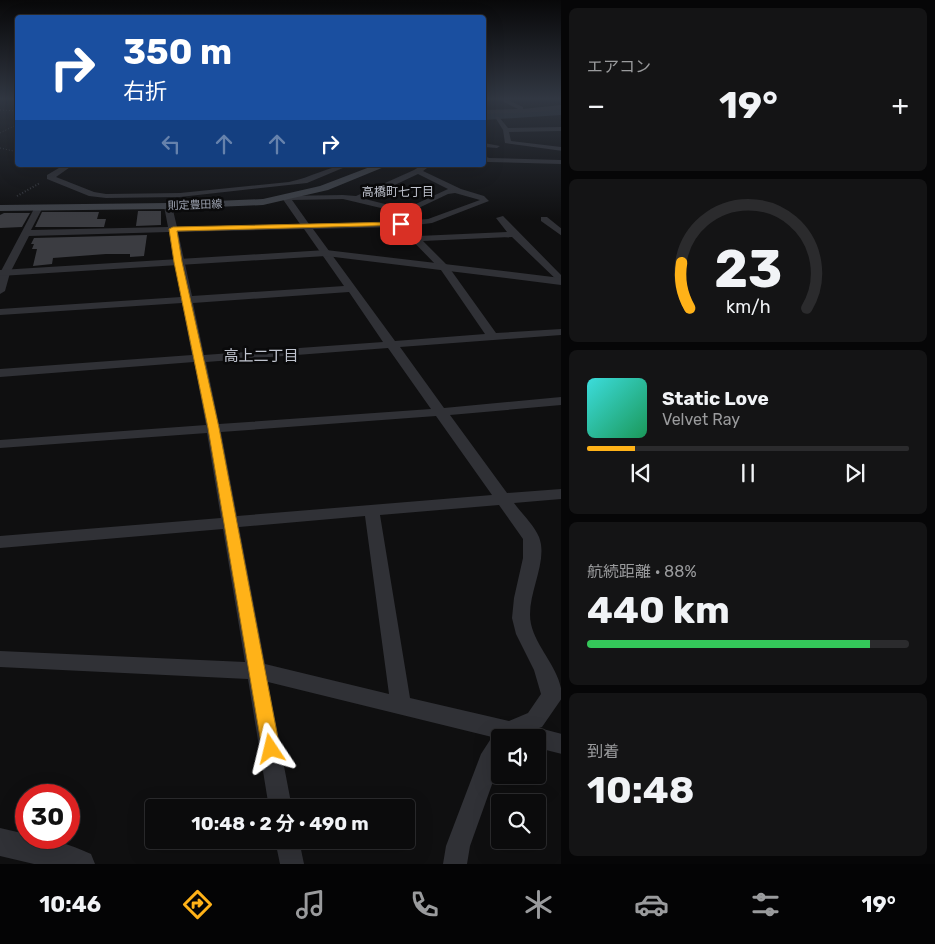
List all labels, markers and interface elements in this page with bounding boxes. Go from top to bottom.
text: 350 m [123,31,232,73]
icon: right [40,35,105,100]
text: エアコン [587,57,651,76]
text: 右折 [123,78,167,105]
text: 19° [719,82,778,128]
text: − [587,89,605,122]
text: + [892,89,909,122]
icon: left [157,130,185,158]
icon: ahead [210,130,238,158]
icon: ahead [263,130,291,158]
icon: right [316,130,344,158]
district label: 高橋町七丁目 [362,185,434,199]
street label: 則定豊田線 [167,198,223,212]
pin [380,203,422,245]
icon: arrive [387,210,415,238]
text: 23 [714,238,782,300]
text: km/h [726,296,770,317]
district label: 高上二丁目 [223,347,299,365]
text: Static Love [662,387,769,410]
text: Velvet Ray [662,410,740,429]
icon: previous [627,459,655,487]
icon: pause [734,459,762,487]
icon: next [841,459,869,487]
text: 航続距離 · 88% [587,562,697,581]
text: 440 km [587,587,730,633]
position arrow [244,722,296,774]
map controls [491,729,546,849]
button: sound [491,729,546,784]
text: 到着 [587,742,619,761]
text: 10:48 [587,767,695,813]
speed limit sign: 30 [15,784,80,849]
button: search [491,794,546,849]
text: 10:48 · 2 分 · 490 m [191,812,369,835]
icon: directions [180,887,215,922]
icon: music [293,887,328,922]
icon: phone [407,887,442,922]
icon: climate [521,887,556,922]
icon: car [634,887,669,922]
icon: filters [748,887,783,922]
text: 10:46 [39,891,101,918]
text: 19° [862,891,896,918]

